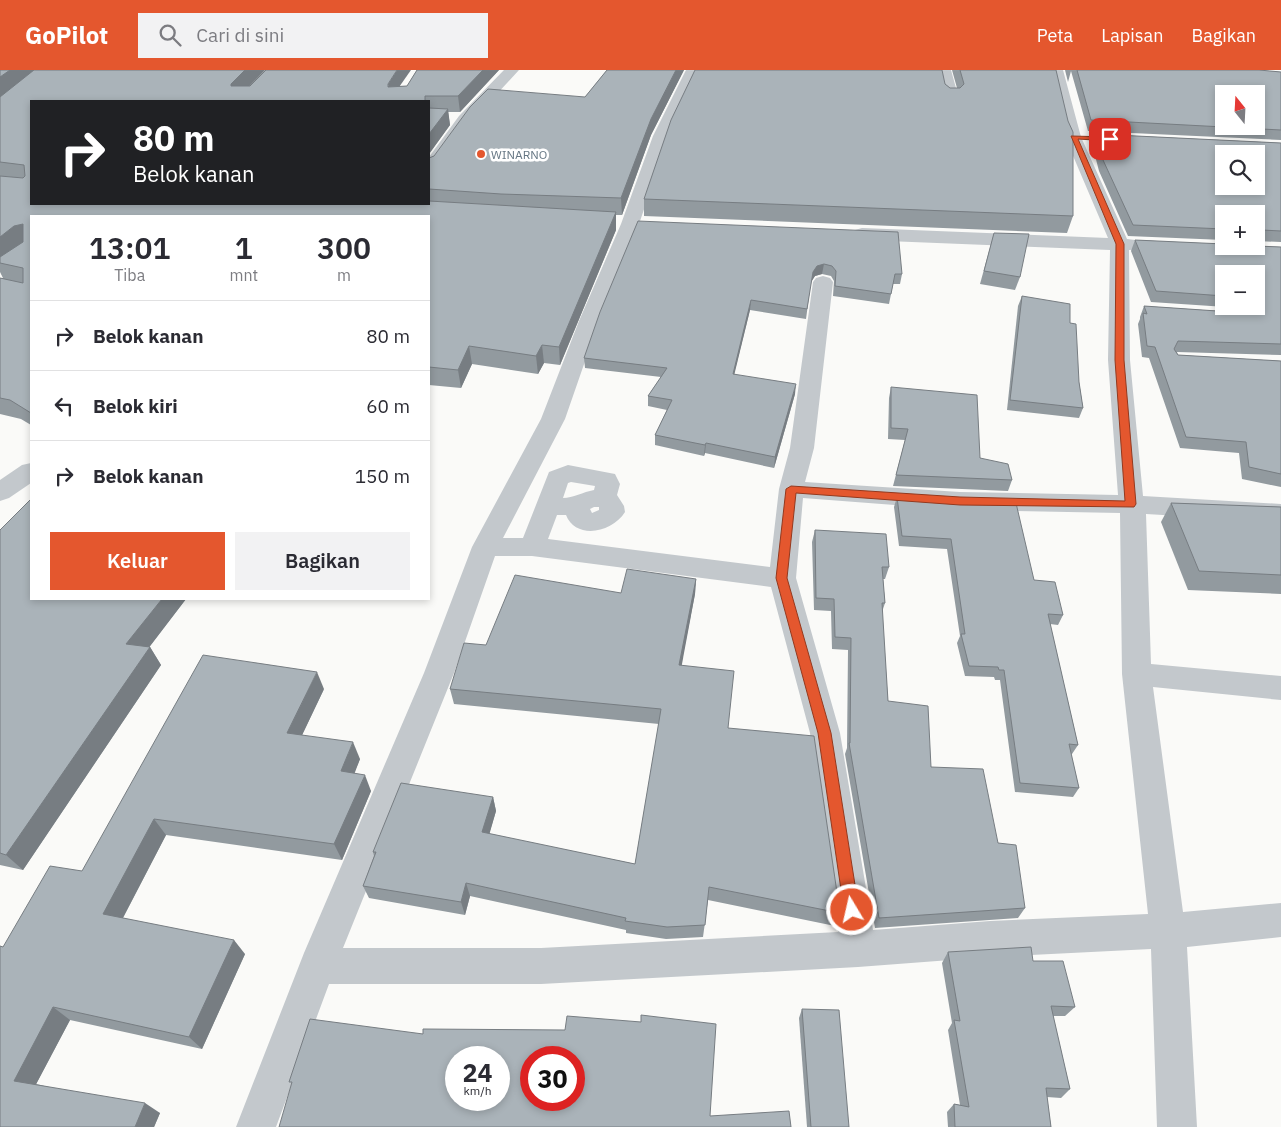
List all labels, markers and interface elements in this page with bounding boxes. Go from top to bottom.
search box [138,13,488,58]
text: GoPilot [25,19,108,51]
icon: search [156,21,184,49]
text: Cari di sini [196,23,284,47]
text: Peta [1037,24,1073,47]
text: Lapisan [1101,24,1163,47]
text: Bagikan [1191,24,1256,47]
north arrow [1215,85,1265,135]
map controls [1215,85,1265,315]
text: 80 m [133,115,215,161]
pin [1089,118,1131,160]
icon: right [50,120,115,185]
icon: arrive [1096,125,1124,153]
button: search [1215,145,1265,195]
place label: WINARNO [491,147,547,162]
marker: WINARNO [475,148,487,160]
text: Belok kanan [133,159,255,188]
button: + [1215,205,1265,255]
text: 13:01 [89,228,171,267]
text: 1 [235,228,253,267]
text: 300 [317,228,371,267]
text: Tiba [114,265,145,285]
text: mnt [229,265,258,285]
text: m [337,265,351,285]
button: − [1215,265,1265,315]
icon: right [50,322,78,350]
text: Belok kanan [93,324,204,348]
text: 80 m [366,324,410,348]
icon: left [50,392,78,420]
text: Belok kiri [93,394,178,418]
text: 60 m [366,394,410,418]
icon: right [50,462,78,490]
text: Belok kanan [93,464,204,488]
text: 150 m [355,464,410,488]
button: Keluar [50,532,225,590]
button: Bagikan [235,532,410,590]
position arrow [825,883,877,935]
speed limit sign: 30 [520,1046,585,1111]
text: 24 [462,1056,493,1089]
text: km/h [463,1083,492,1098]

